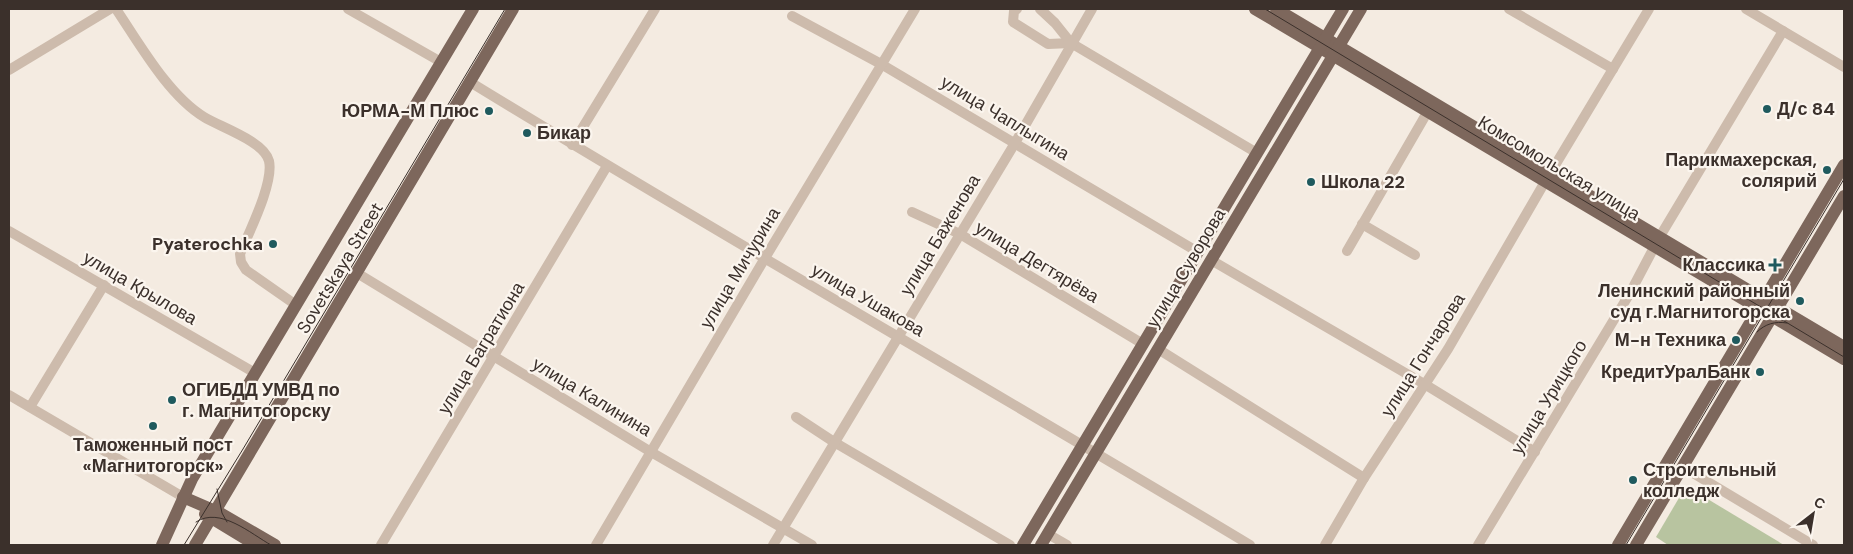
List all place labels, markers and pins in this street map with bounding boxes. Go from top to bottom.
place label: Д/с 84 [1777,97,1835,121]
place label: ЮРМА-М Плюс [342,99,479,123]
marker: Д/с 84 [1761,103,1773,115]
marker: ЮРМА-М Плюс [483,105,495,117]
place label: Бикар [537,121,591,145]
marker: Бикар [521,127,533,139]
place label: Парикмахерская, солярий [1665,148,1817,193]
marker: Парикмахерская, солярий [1821,164,1833,176]
place label: Школа 22 [1321,170,1405,194]
marker: Школа 22 [1305,176,1317,188]
place label: Pyaterochka [152,232,263,256]
marker: Pyaterochka [267,238,279,250]
place label: Классика [1682,253,1766,277]
marker: Классика [1769,259,1781,271]
place label: Ленинский районный суд г.Магнитогорска [1598,279,1791,324]
marker: Ленинский районный суд г.Магнитогорска [1794,295,1806,307]
place label: М-н Техника [1615,328,1727,352]
marker: М-н Техника [1730,334,1742,346]
place label: КредитУралБанк [1601,360,1751,384]
marker: КредитУралБанк [1754,366,1766,378]
place label: ОГИБДД УМВД по г. Магнитогорску [182,378,340,423]
marker: ОГИБДД УМВД по г. Магнитогорску [166,394,178,406]
marker: Таможенный пост «Магнитогорск» [147,420,159,432]
place label: Таможенный пост «Магнитогорск» [73,433,233,478]
place label: Строительный колледж [1643,458,1777,503]
marker: Строительный колледж [1627,474,1639,486]

